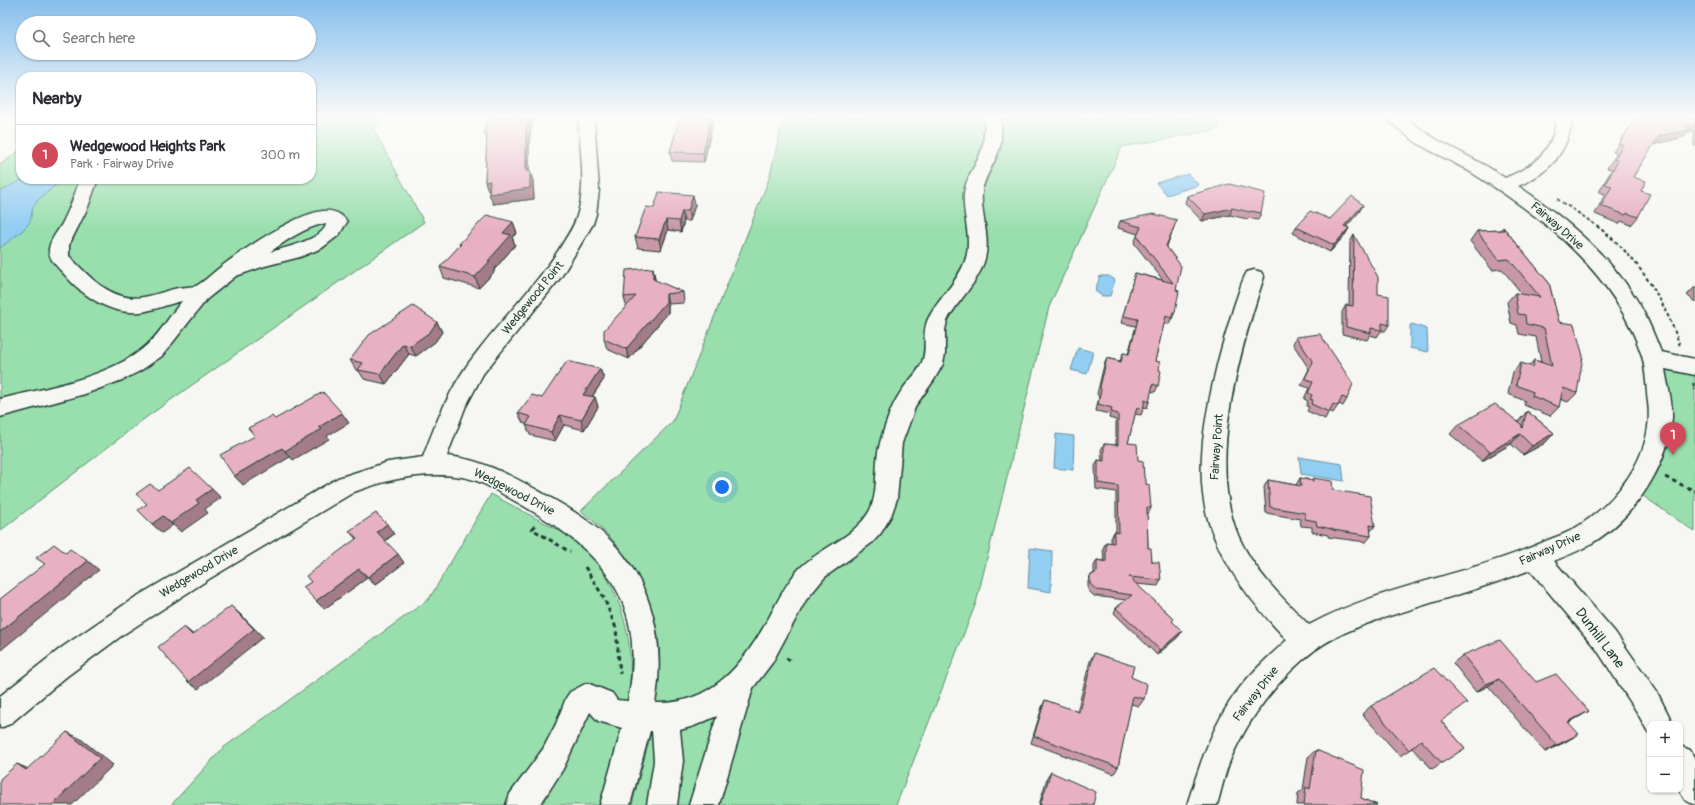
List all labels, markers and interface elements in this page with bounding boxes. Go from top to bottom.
search box [16,16,316,60]
icon: search [30,27,52,49]
text: Search here [62,29,135,48]
text: Nearby [32,88,81,109]
text: Wedgewood Heights Park [70,137,225,156]
text: 1 [42,147,48,163]
text: 300 m [261,147,300,163]
text: Park · Fairway Drive [70,156,174,172]
street label: Fairway Drive [1527,199,1587,253]
street label: Wedgewood Point [499,258,567,338]
street label: Fairway Point [1207,413,1227,481]
pin: 1 [1660,422,1686,455]
street label: Wedgewood Drive [471,465,557,519]
your location [712,477,732,497]
street label: Fairway Drive [1517,529,1583,569]
street label: Wedgewood Drive [157,543,241,601]
street label: Dunhill Lane [1572,604,1628,672]
street label: Fairway Drive [1230,664,1282,724]
map controls [1647,721,1683,793]
button: + [1647,721,1683,757]
button: − [1647,757,1683,793]

